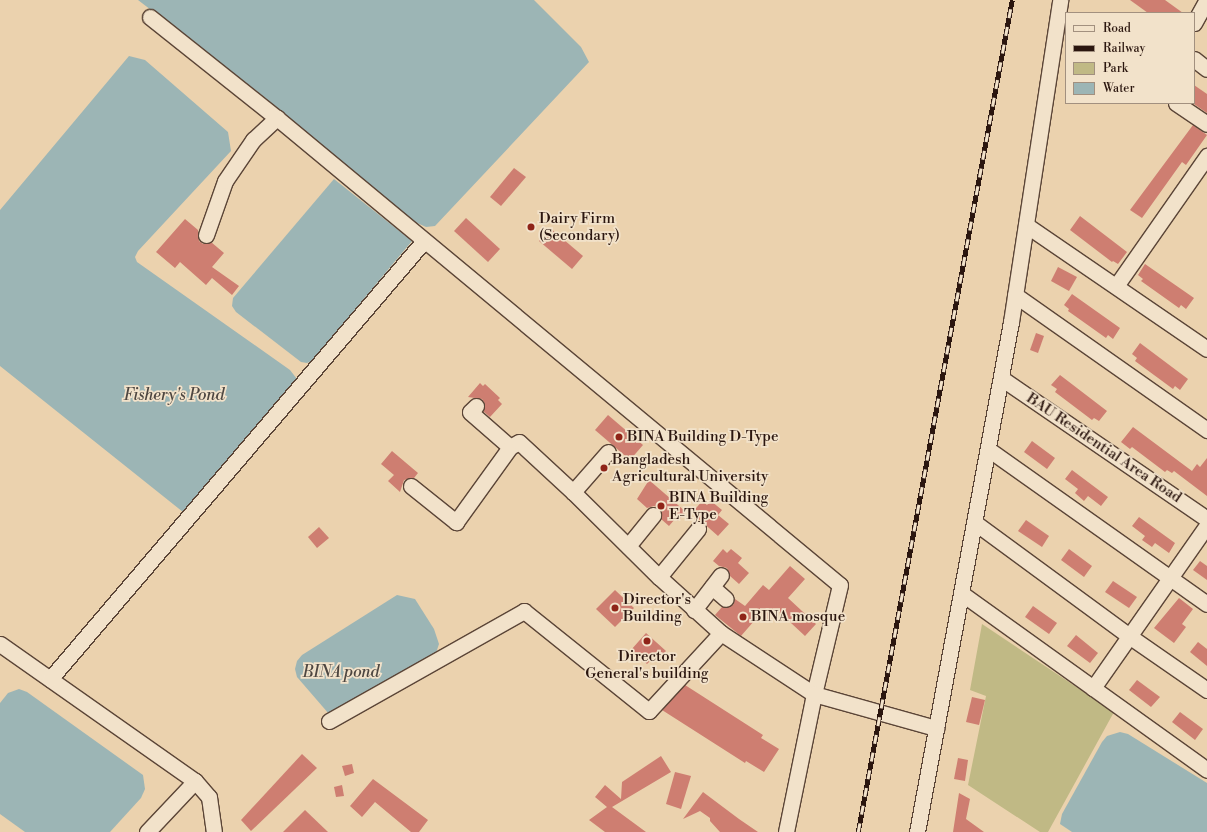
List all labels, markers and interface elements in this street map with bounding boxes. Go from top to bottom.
legend [1065,12,1195,104]
text: Road [1103,21,1131,36]
text: Railway [1103,41,1145,56]
text: Park [1103,61,1128,76]
text: Water [1103,81,1135,96]
place label: Dairy Firm (Secondary) [539,209,620,244]
marker: Dairy Firm (Secondary) [526,222,536,232]
water label: Fishery's Pond [124,385,224,405]
street label: BAU Residential Area Road [1023,389,1185,507]
place label: BINA Building D-Type [627,428,779,446]
marker: BINA Building D-Type [614,432,624,442]
place label: Bangladesh Agricultural University [612,450,768,485]
marker: Bangladesh Agricultural University [599,463,609,473]
place label: BINA Building E-Type [669,488,768,523]
marker: BINA Building E-Type [656,501,666,511]
place label: Director's Building [623,590,691,625]
marker: Director's Building [610,603,620,613]
place label: BINA mosque [751,608,845,626]
marker: BINA mosque [738,612,748,622]
marker: Director General's building [642,636,652,646]
place label: Director General's building [585,647,709,682]
water label: BINA pond [303,662,379,682]

